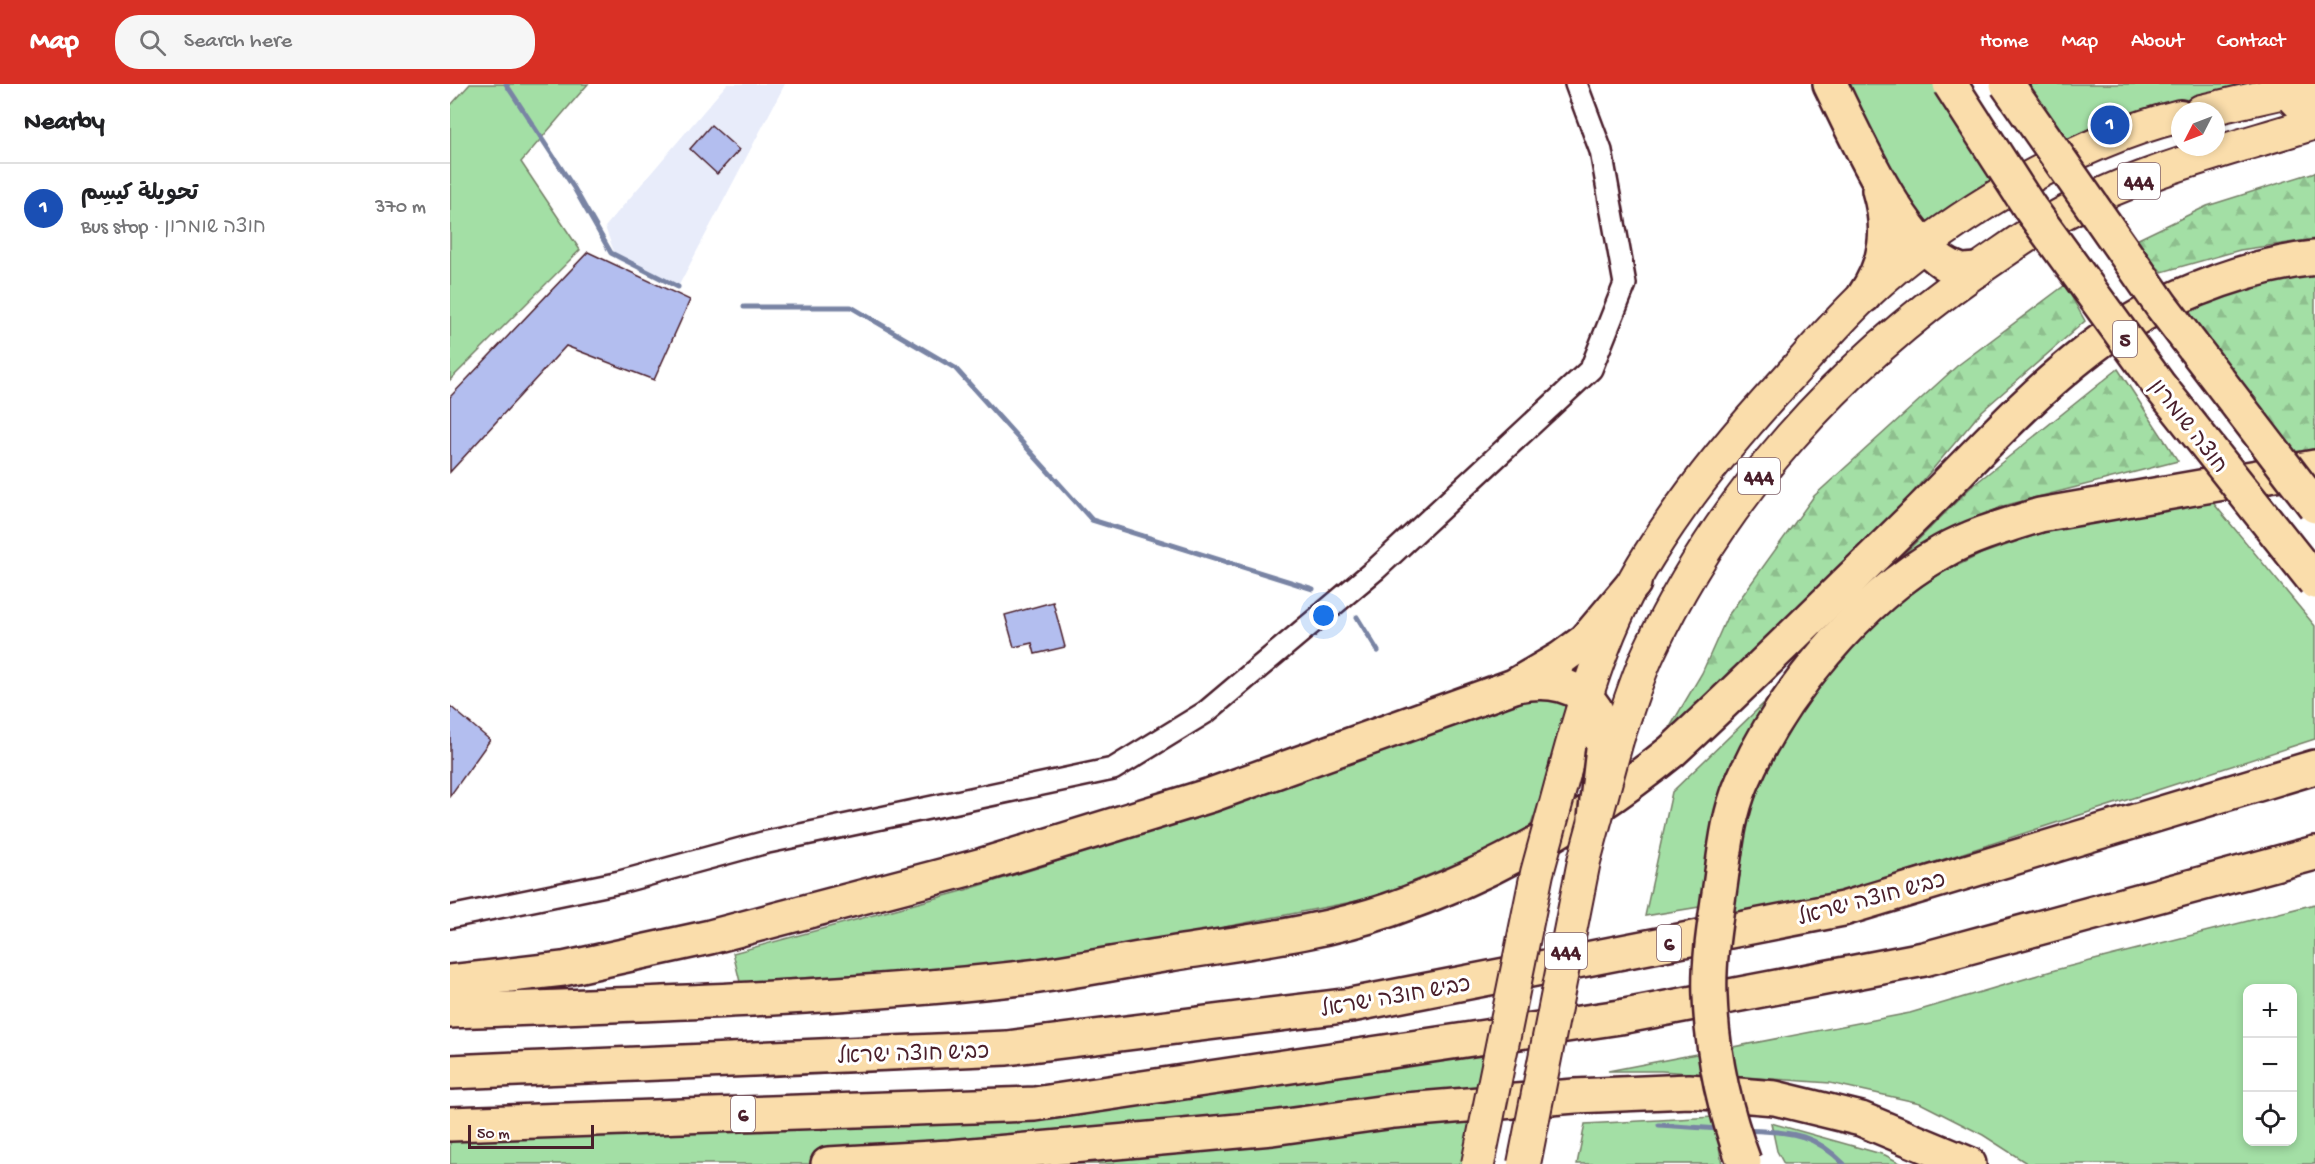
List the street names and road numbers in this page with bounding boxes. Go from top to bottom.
road number: 444 [2118,163,2160,199]
road number: 5 [2113,321,2137,357]
street label: חוצה שומרון [2142,375,2232,480]
road number: 444 [1738,458,1780,494]
street label: כביש חוצה ישראל [1795,867,1949,933]
road number: 6 [1657,925,1681,961]
road number: 444 [1545,933,1587,969]
street label: כביש חוצה ישראל [1318,971,1473,1025]
street label: כביש חוצה ישראל [837,1038,990,1072]
road number: 6 [731,1096,755,1132]

